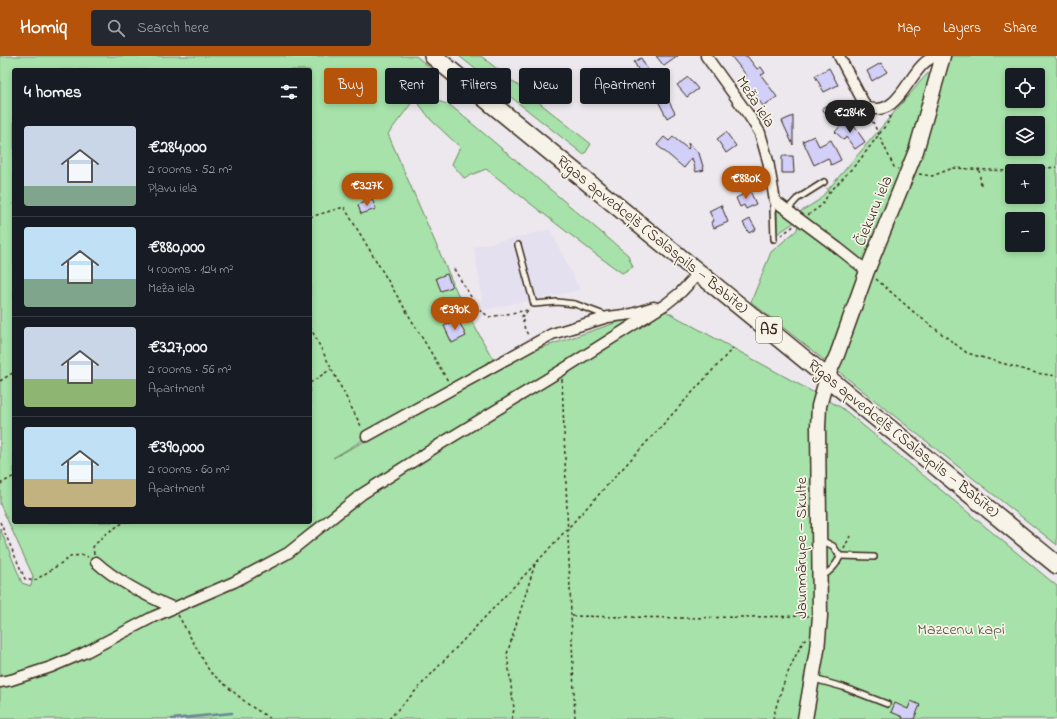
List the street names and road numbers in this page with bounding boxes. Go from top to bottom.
street label: Meža iela [729,71,781,133]
street label: Rīgas apvedceļš (Salaspils — Babīte) [551,150,753,320]
street label: Čiekuru iela [848,172,900,250]
road number: A5 [756,317,782,343]
street label: Rīgas apvedceļš (Salaspils — Babīte) [802,354,1004,524]
street label: Jaunmārupe — Skulte [790,476,814,619]

